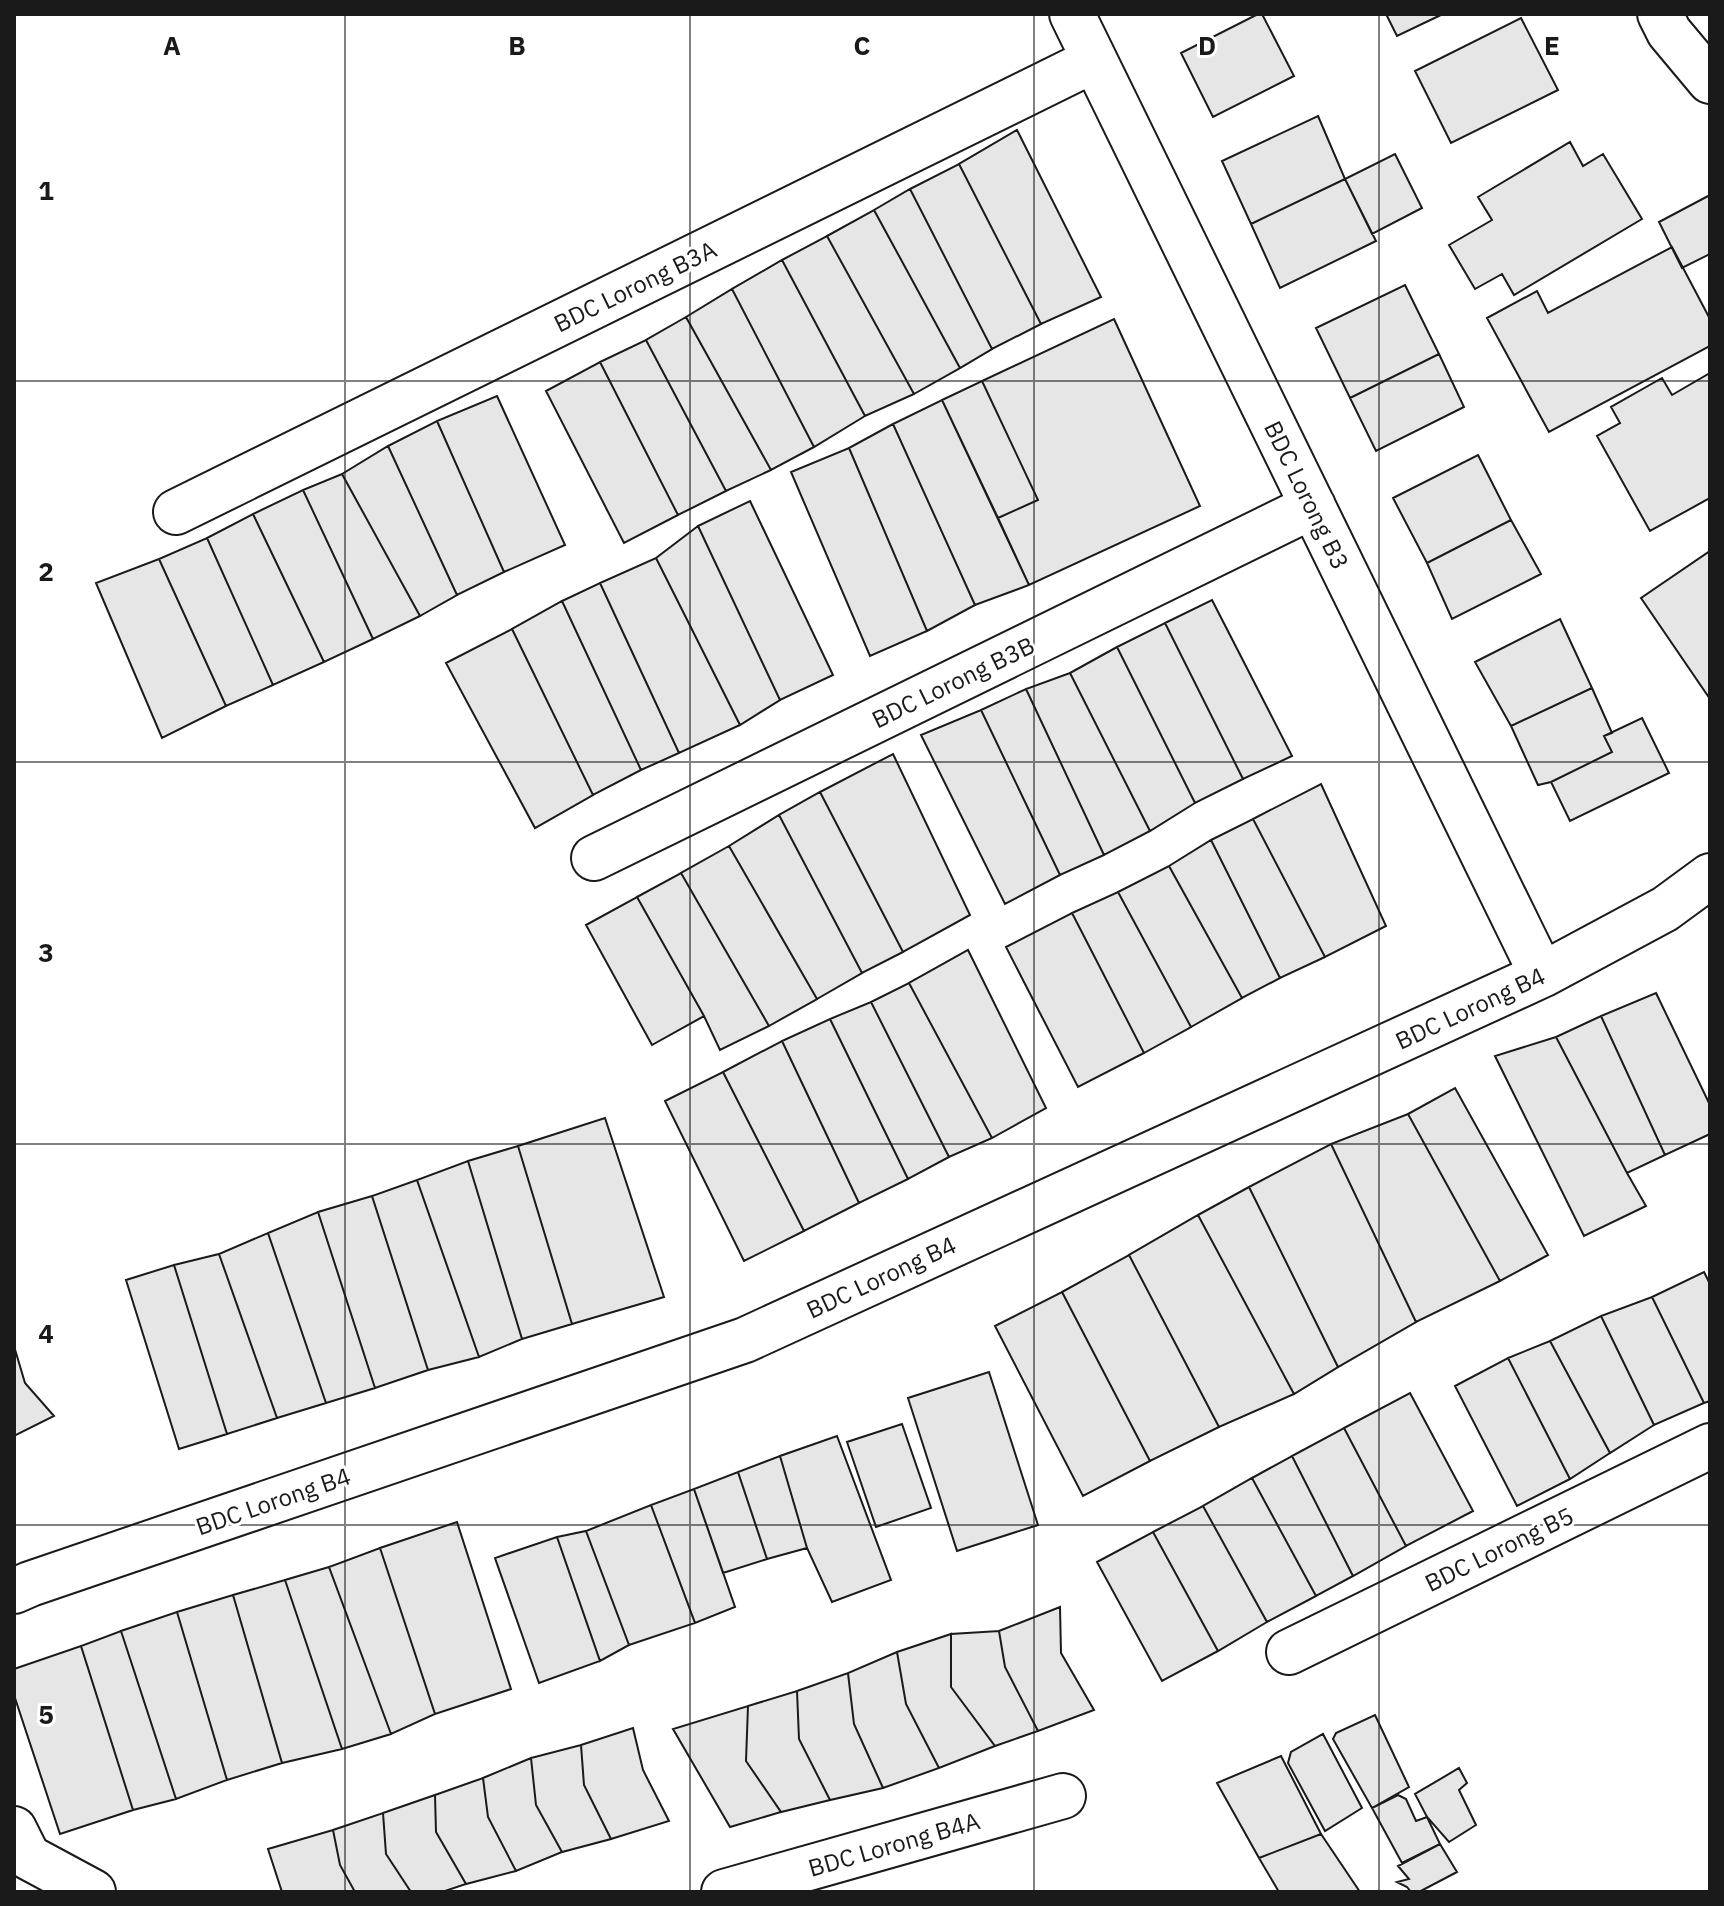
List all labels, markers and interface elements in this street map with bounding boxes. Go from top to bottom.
text: A [163,28,181,62]
text: B [508,28,526,62]
text: C [854,28,871,62]
text: D [1198,28,1216,62]
text: E [1544,28,1560,62]
text: 1 [38,173,54,207]
street label: BDC Lorong B3A [548,233,722,339]
street label: BDC Lorong B3 [1257,415,1357,575]
text: 2 [38,554,54,588]
street label: BDC Lorong B3B [866,629,1040,735]
text: 3 [38,935,54,969]
street label: BDC Lorong B4 [1390,959,1550,1057]
street label: BDC Lorong B4 [801,1228,961,1326]
text: 4 [38,1316,54,1350]
street label: BDC Lorong B4 [191,1460,355,1542]
street label: BDC Lorong B5 [1419,1499,1579,1599]
text: 5 [38,1697,54,1731]
street label: BDC Lorong B4A [804,1804,984,1884]

